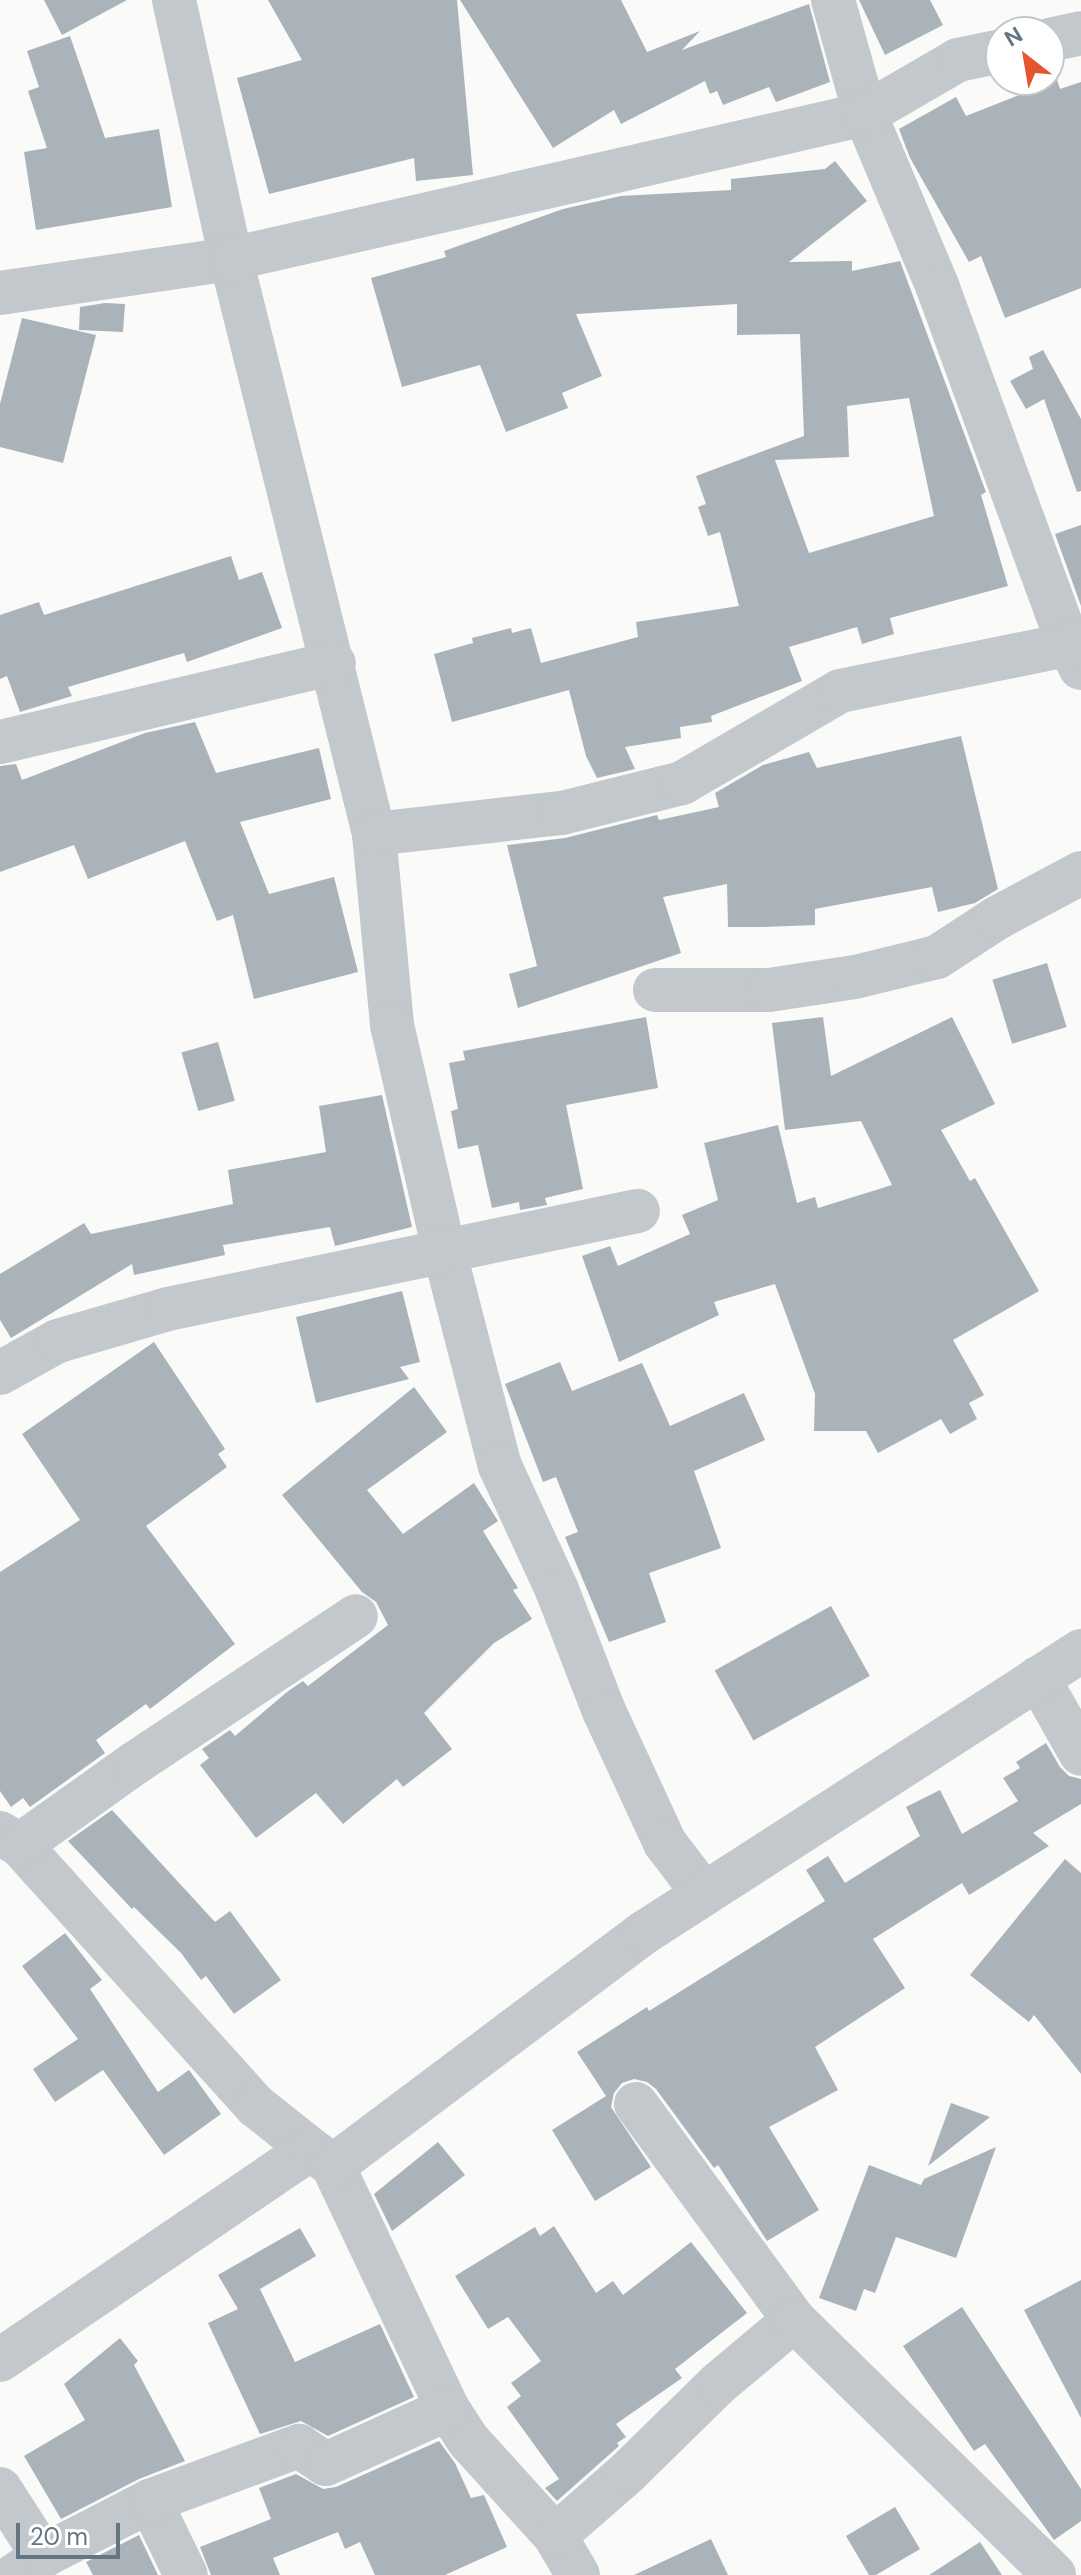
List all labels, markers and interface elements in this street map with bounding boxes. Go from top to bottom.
north arrow [985,16,1065,96]
text: N [999,20,1028,53]
scale bar [20,2507,124,2557]
text: 20 m [30,2521,88,2552]

